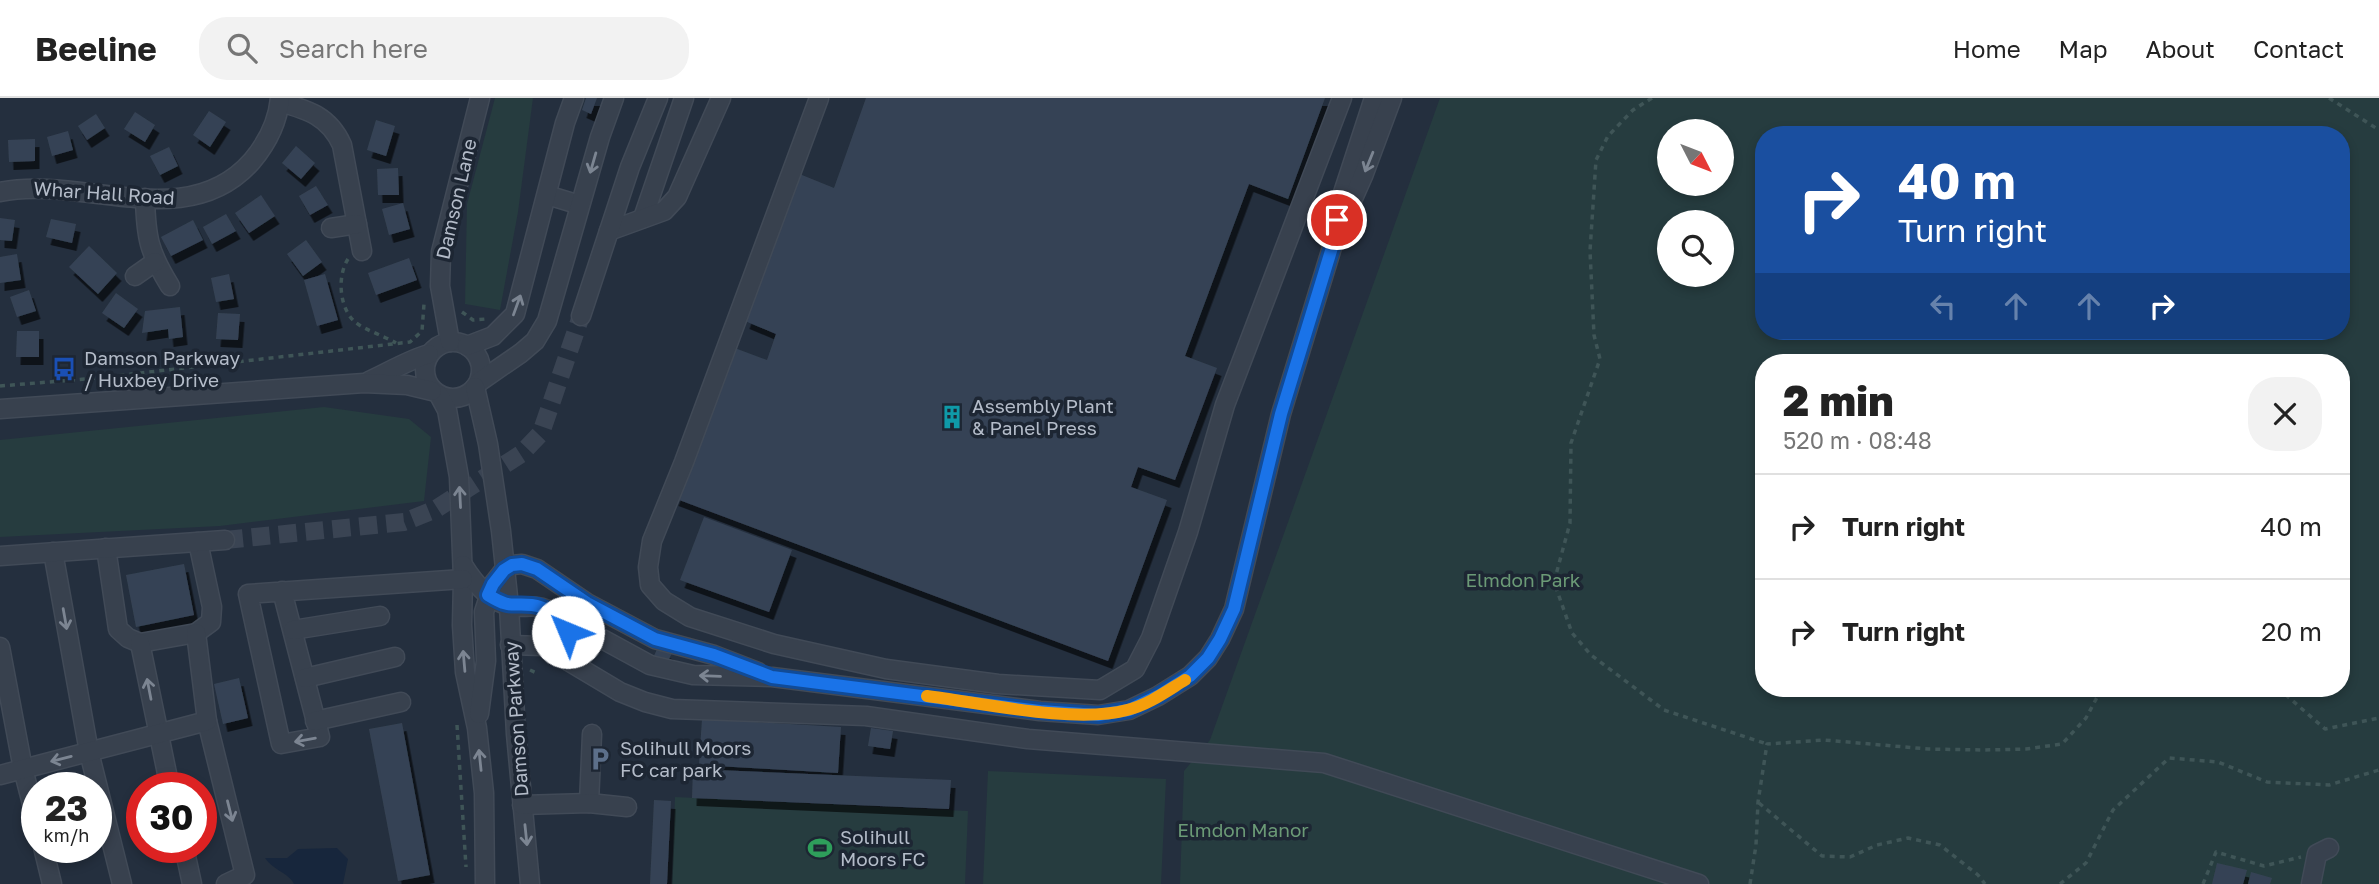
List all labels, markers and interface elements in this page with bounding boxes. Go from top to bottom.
search box [199,17,689,80]
text: Beeline [35,29,157,68]
icon: search [223,29,261,67]
text: Search here [279,33,428,64]
text: Home [1953,34,2021,63]
text: Map [2059,34,2108,63]
text: About [2146,34,2215,63]
text: Contact [2253,34,2344,63]
north arrow [1657,119,1734,196]
map controls [1657,119,1734,287]
street label: Damson Lane [430,136,481,262]
one-way arrow [585,151,598,173]
one-way arrow [1361,151,1374,172]
text: 40 m [1898,151,2016,210]
icon: right [1783,154,1874,245]
street label: Whar Hall Road [33,176,175,209]
pin [1307,190,1367,250]
icon: arrive [1318,201,1356,239]
button: search [1657,210,1734,287]
text: Turn right [1898,211,2047,249]
icon: left [1924,287,1962,325]
icon: ahead [1997,287,2035,325]
icon: ahead [2070,287,2108,325]
icon: right [2143,287,2181,325]
one-way arrow [512,294,524,316]
place label: Damson Parkway / Huxbey Drive [84,346,240,391]
bus stop icon: Damson Parkway / Huxbey Drive [50,355,78,383]
text: 2 min [1783,375,1894,425]
button: close [2248,377,2322,451]
place label: Assembly Plant & Panel Press [972,394,1114,439]
building icon: Assembly Plant & Panel Press [938,403,966,431]
text: 520 m · 08:48 [1783,426,1932,454]
one-way arrow [454,486,467,509]
icon: right [1783,508,1821,546]
text: Turn right [1842,511,1965,542]
text: 40 m [2261,511,2322,542]
park label: Elmdon Park [1465,568,1581,591]
position arrow [531,595,605,669]
one-way arrow [59,607,72,630]
icon: right [1783,613,1821,651]
text: Turn right [1842,616,1965,647]
text: 20 m [2261,616,2322,647]
street label: Damson Parkway [499,640,532,798]
one-way arrow [458,650,471,672]
one-way arrow [699,669,722,682]
one-way arrow [141,678,155,701]
one-way arrow [294,733,317,747]
place label: Solihull Moors FC car park [620,736,751,781]
parking icon: Solihull Moors FC car park [586,745,614,773]
one-way arrow [474,749,487,772]
one-way arrow [50,753,73,766]
speed limit sign: 30 [126,772,217,863]
text: 23 [45,787,88,829]
one-way arrow [223,799,237,822]
park label: Elmdon Manor [1177,818,1309,841]
one-way arrow [519,823,532,846]
text: km/h [44,824,89,846]
place label: Solihull Moors FC [840,825,926,870]
sports icon: Solihull Moors FC [806,834,834,862]

